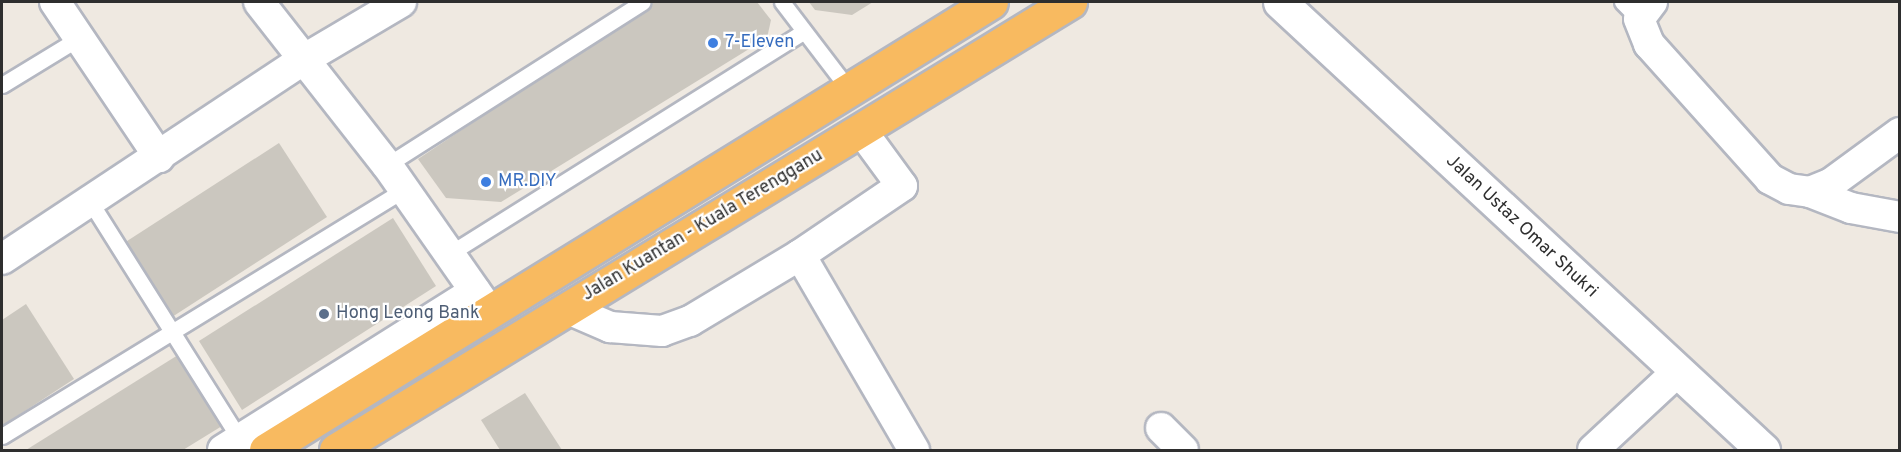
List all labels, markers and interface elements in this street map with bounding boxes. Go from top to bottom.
place label: 7-Eleven [725,32,794,54]
marker: 7-Eleven [706,36,720,50]
street label: Jalan Kuantan - Kuala Terengganu [578,145,828,307]
street label: Jalan Ustaz Omar Shukri [1441,151,1601,303]
place label: MR.DIY [498,171,557,193]
marker: MR.DIY [479,175,493,189]
place label: Hong Leong Bank [336,303,480,325]
marker: Hong Leong Bank [317,307,331,321]

